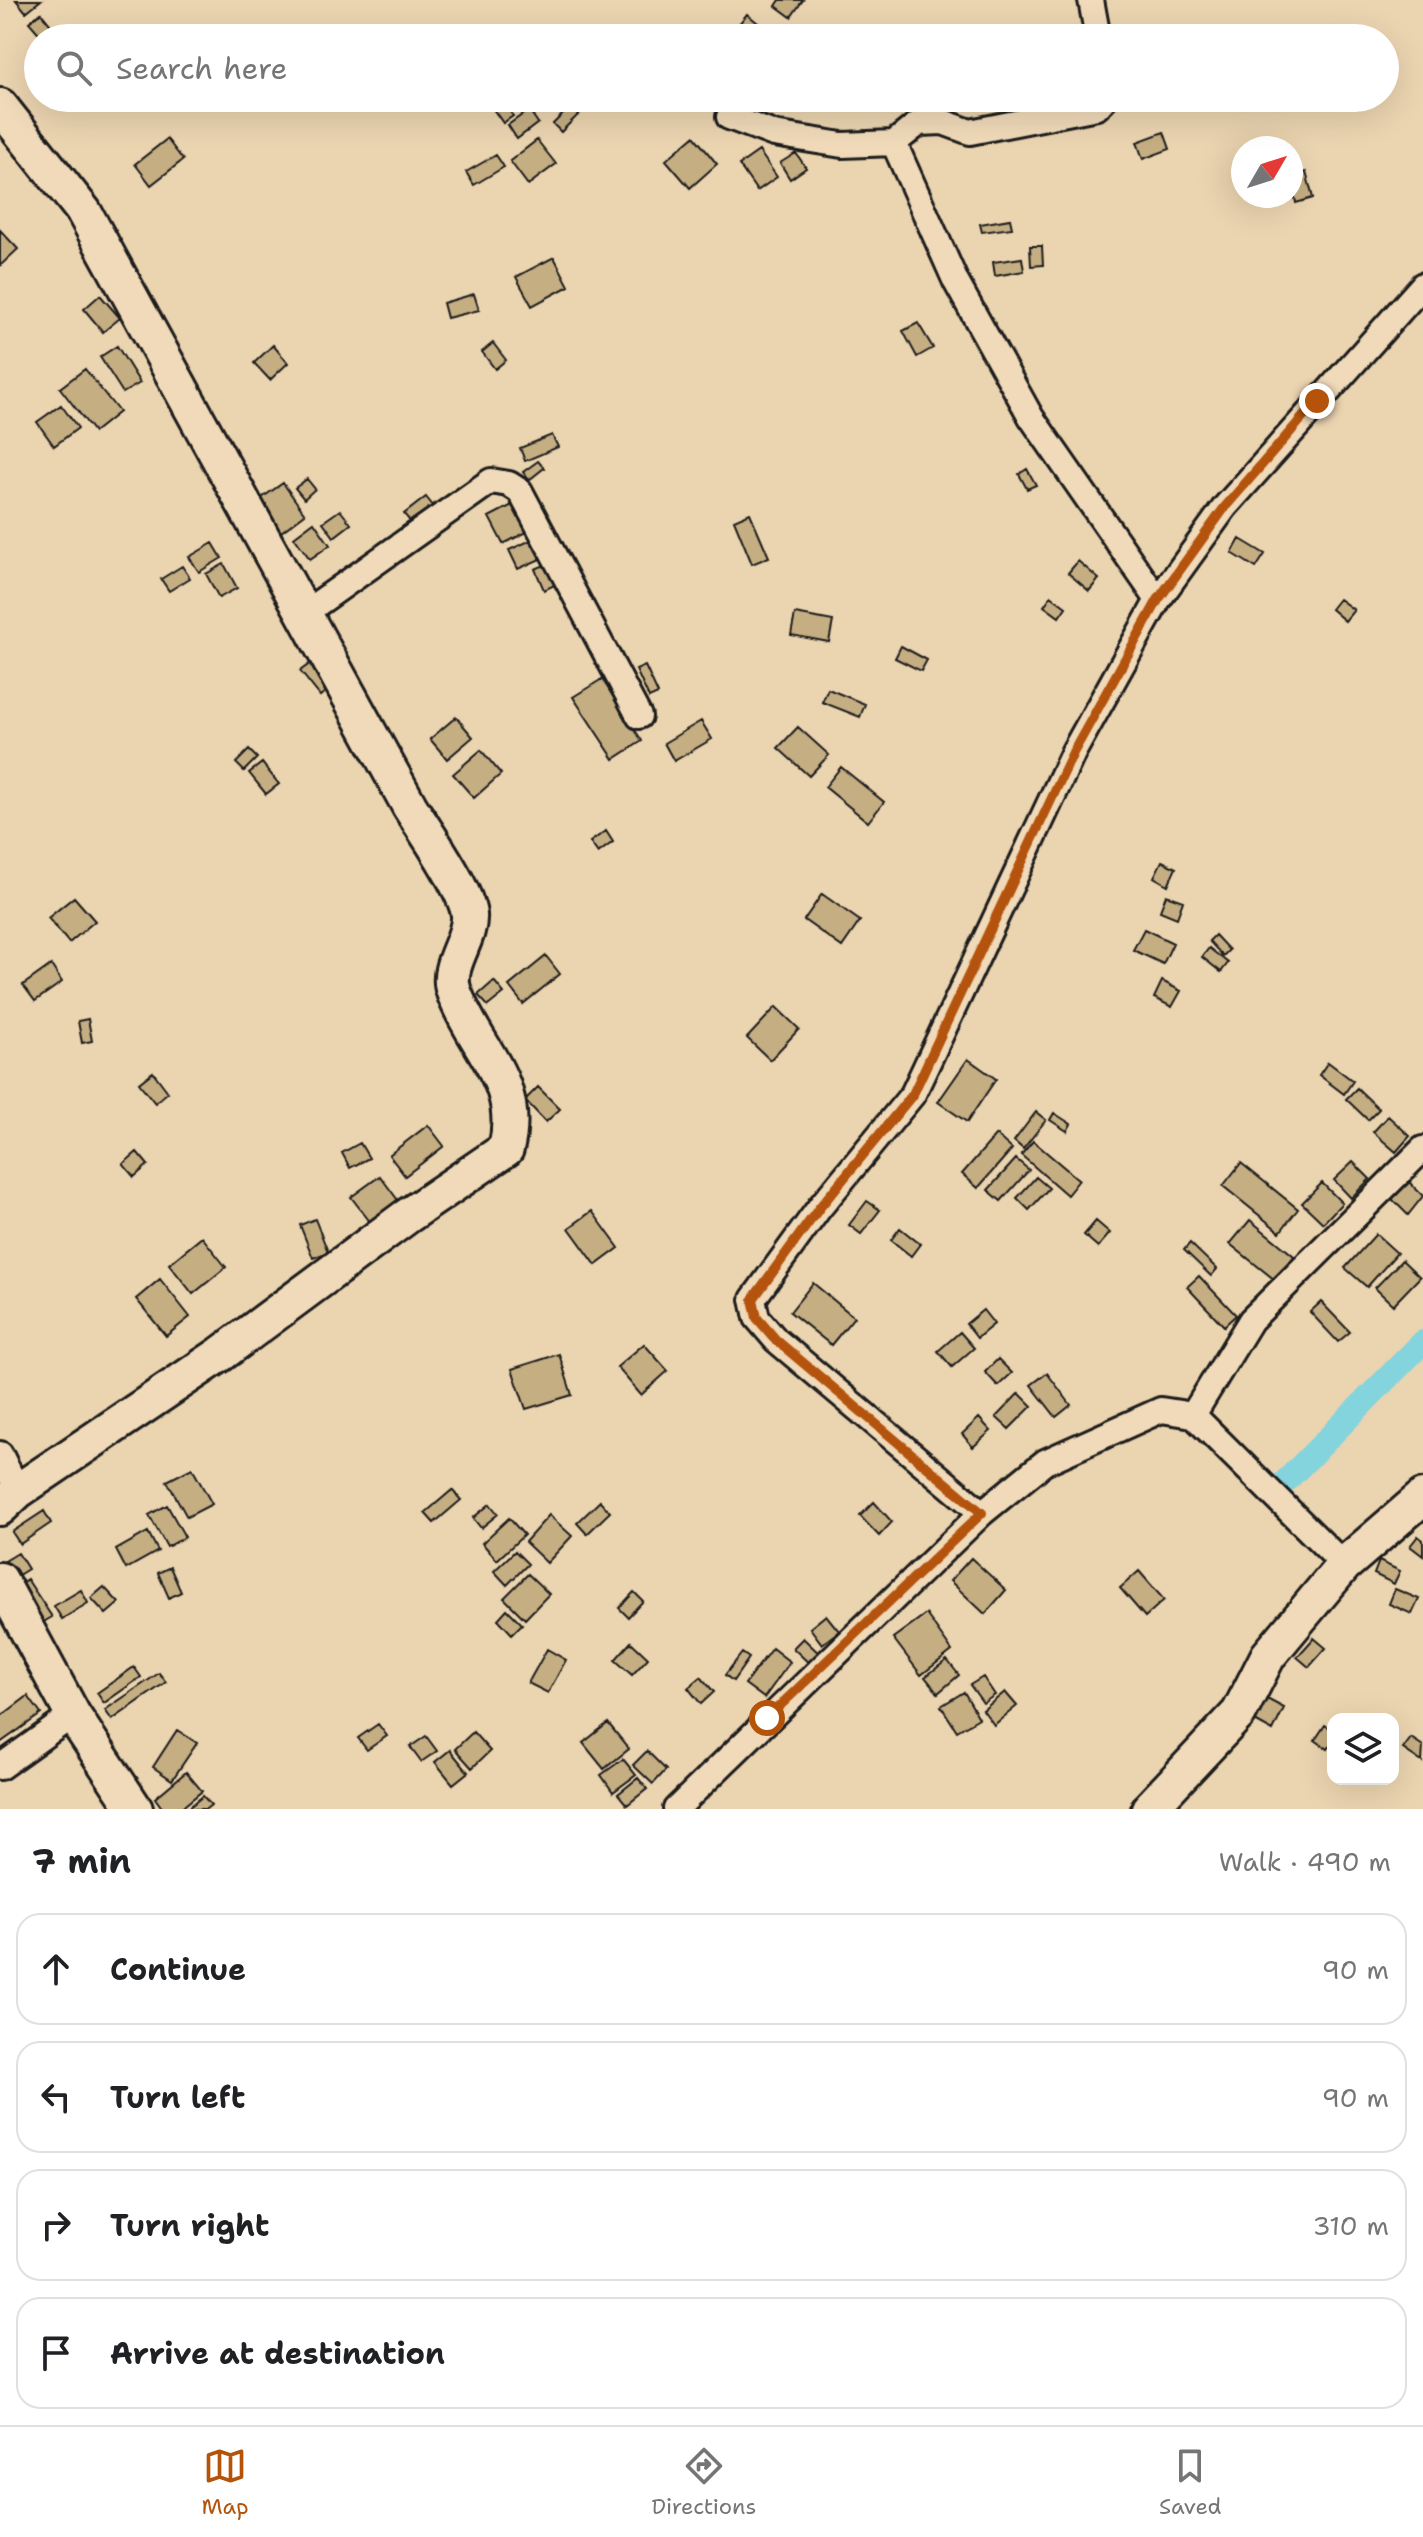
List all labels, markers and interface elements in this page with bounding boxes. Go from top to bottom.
search box [24,24,1399,112]
icon: search [52,46,96,90]
text: Search here [116,48,287,89]
north arrow [1231,136,1303,208]
route end [1299,383,1335,419]
route start [749,1700,785,1736]
map controls [1327,1713,1399,1785]
button: layers [1327,1713,1399,1785]
text: 7 min [32,1838,131,1884]
text: Walk · 490 m [1219,1844,1391,1879]
icon: ahead [34,1947,78,1991]
text: Continue [110,1949,246,1990]
text: 90 m [1322,1952,1389,1987]
icon: left [34,2075,78,2119]
text: Turn left [110,2077,245,2118]
text: 90 m [1322,2080,1389,2115]
icon: right [34,2203,78,2247]
text: Turn right [110,2205,269,2246]
text: 310 m [1313,2208,1389,2243]
icon: arrive [34,2331,78,2375]
text: Arrive at destination [110,2333,445,2374]
tab: Map [201,2444,249,2521]
tab: Directions [651,2444,756,2521]
tab: Saved [1159,2444,1222,2521]

